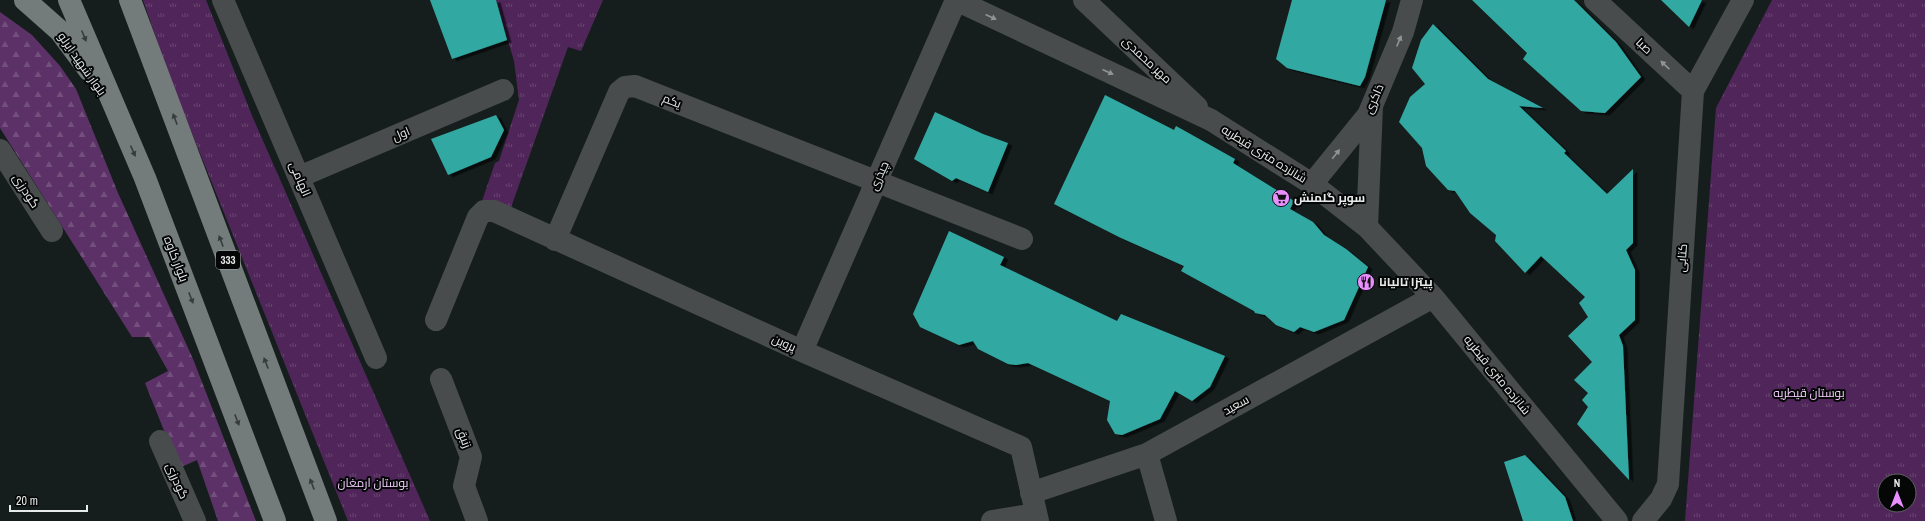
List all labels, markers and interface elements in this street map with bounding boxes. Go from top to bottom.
one-way arrow [985,14,997,20]
street label: بلوار شهید ایرلو [54,29,110,99]
one-way arrow [81,30,88,42]
street label: مهر محمدی [1119,33,1175,87]
street label: صبا [1632,34,1656,58]
one-way arrow [1396,35,1402,47]
one-way arrow [1660,61,1669,70]
one-way arrow [1103,69,1114,75]
street label: ذاکری [1360,81,1388,116]
street label: یکم [660,90,685,112]
one-way arrow [171,113,177,125]
street label: شانزده متری قیطریه [1218,121,1310,187]
street label: اول [390,123,412,145]
one-way arrow [130,145,136,157]
one-way arrow [1332,148,1341,159]
street label: الهامی [286,159,314,199]
street label: چیذری [865,159,893,194]
street label: گودرزی [9,171,43,211]
supermarket icon: سوپر گلمنش [1271,188,1291,208]
place label: سوپر گلمنش [1294,190,1365,207]
street label: بلوار کاوه [160,234,192,284]
one-way arrow [217,235,223,247]
street label: کتابی [1673,243,1691,273]
road number: 333 [216,251,240,269]
restaurant icon: پیتزا تالیانا [1356,272,1376,292]
place label: پیتزا تالیانا [1379,274,1433,291]
one-way arrow [188,293,194,305]
street label: پروین [769,331,799,357]
street label: شانزده متری قیطریه [1460,332,1534,418]
one-way arrow [263,356,269,368]
park label: بوستان قیطریه [1773,385,1845,401]
street label: سعید [1220,391,1252,419]
one-way arrow [234,414,240,426]
street label: زنبق [453,425,475,451]
street label: گودرزی [162,460,192,502]
north arrow [1877,473,1917,513]
park label: بوستان ارمغان [337,475,409,491]
text: N [1894,476,1900,490]
one-way arrow [308,478,314,490]
scale bar [10,487,87,513]
text: 20 m [16,493,38,509]

